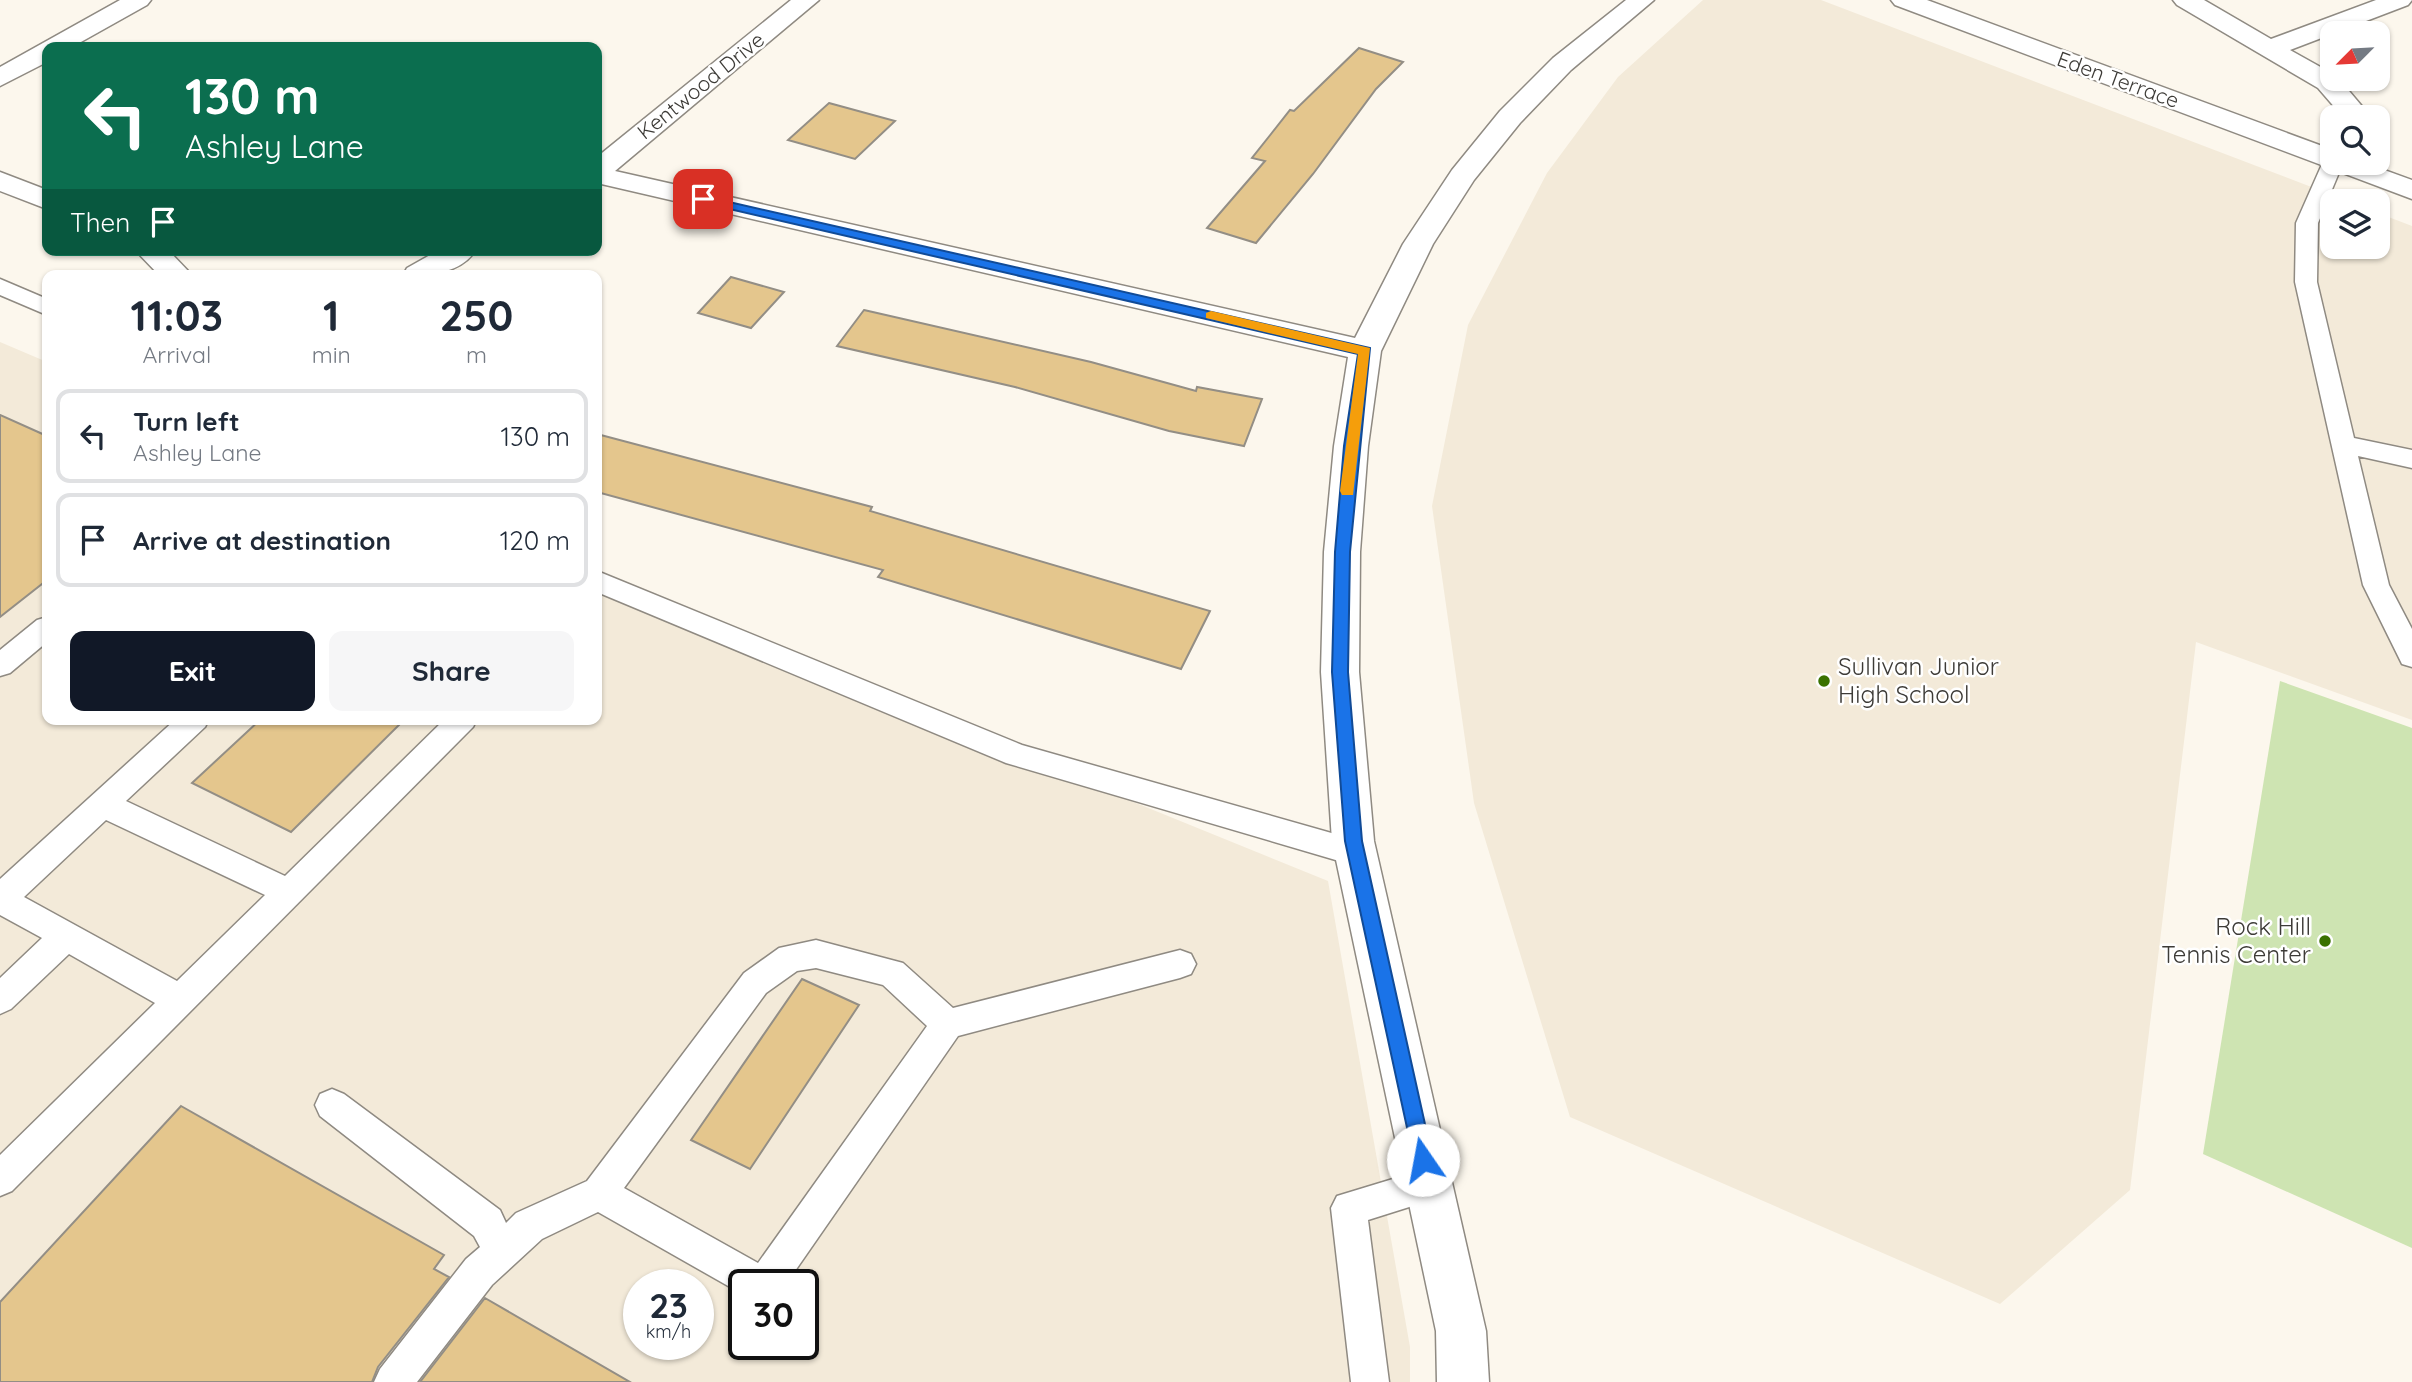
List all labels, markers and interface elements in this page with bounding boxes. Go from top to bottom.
north arrow [2320,21,2390,91]
map controls [2320,21,2390,259]
street label: Kentwood Drive [632,26,769,144]
street label: Eden Terrace [2054,45,2183,113]
text: 130 m [185,65,319,126]
icon: left [70,70,161,161]
button: search [2320,105,2390,175]
text: Ashley Lane [185,126,364,166]
pin [673,169,733,229]
icon: arrive [684,180,722,218]
button: layers [2320,189,2390,259]
icon: arrive [144,203,182,241]
text: Then [70,206,130,239]
text: 11:03 [131,289,223,342]
text: 1 [323,289,339,342]
text: 250 [439,289,513,342]
text: Arrival [142,340,211,369]
text: min [312,340,351,369]
text: m [466,340,487,369]
text: Turn left [133,405,240,438]
icon: left [74,417,112,455]
text: 130 m [500,420,570,453]
text: Ashley Lane [133,438,261,467]
icon: arrive [74,521,112,559]
text: Arrive at destination [133,524,391,557]
text: 120 m [500,524,570,557]
button: Exit [70,631,315,711]
button: Share [329,631,574,711]
place label: Sullivan Junior High School [1838,651,1999,709]
marker: Sullivan Junior High School [1816,673,1832,689]
place label: Rock Hill Tennis Center [2161,911,2311,969]
marker: Rock Hill Tennis Center [2317,933,2333,949]
position arrow [1386,1123,1460,1197]
speed limit sign: 30 [728,1269,819,1360]
text: 23 [649,1283,688,1327]
text: km/h [646,1320,691,1343]

